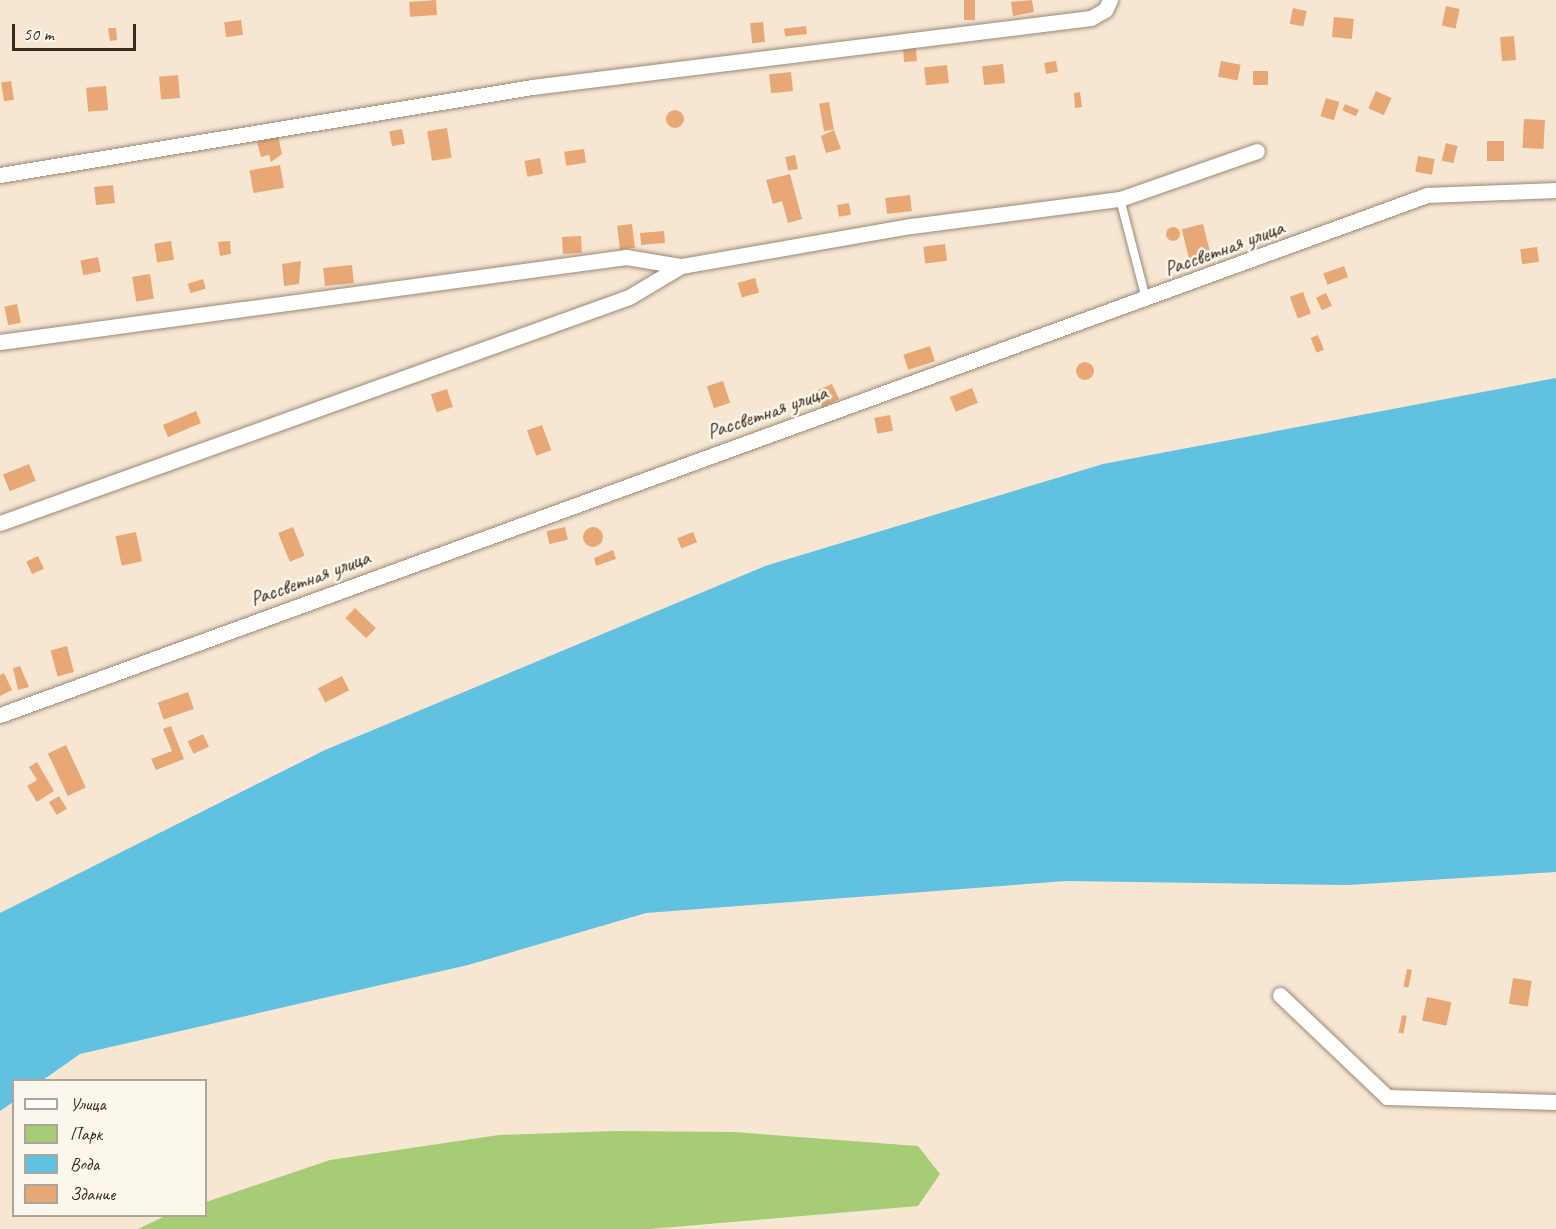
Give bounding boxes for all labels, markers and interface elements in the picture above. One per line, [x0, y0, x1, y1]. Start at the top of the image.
scale bar [15, 12, 140, 50]
text: 50 m [23, 23, 54, 45]
street label: Рассветная улица [1160, 214, 1288, 282]
street label: Рассветная улица [703, 379, 831, 445]
street label: Рассветная улица [246, 544, 374, 612]
legend [12, 1079, 207, 1217]
text: Улица [70, 1093, 106, 1115]
text: Парк [70, 1123, 102, 1145]
text: Вода [70, 1153, 99, 1175]
text: Здание [70, 1183, 115, 1205]

